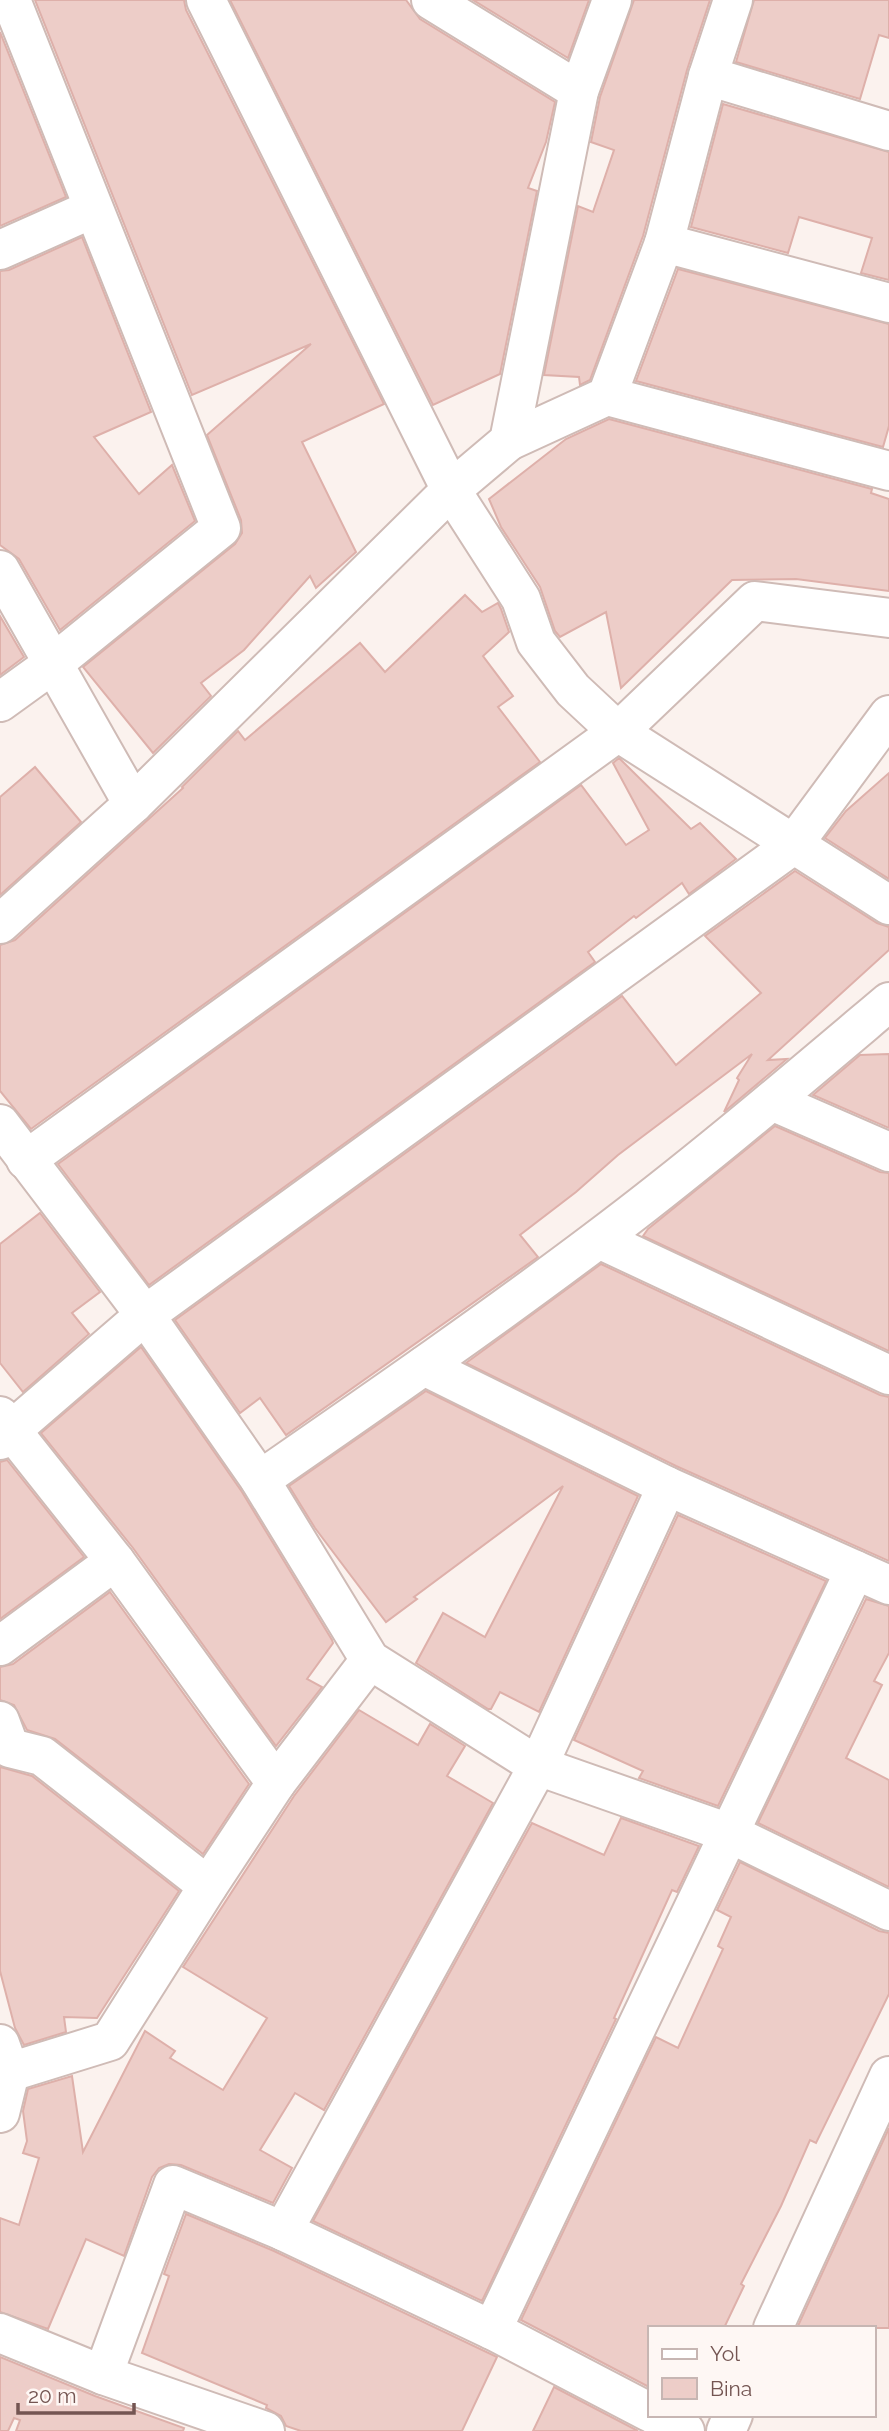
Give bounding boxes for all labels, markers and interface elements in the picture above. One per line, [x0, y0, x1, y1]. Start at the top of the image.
legend [648, 2326, 875, 2417]
text: Yol [710, 2341, 740, 2366]
scale bar [18, 2372, 133, 2416]
text: Bina [710, 2376, 752, 2401]
text: 20 m [28, 2383, 76, 2408]

